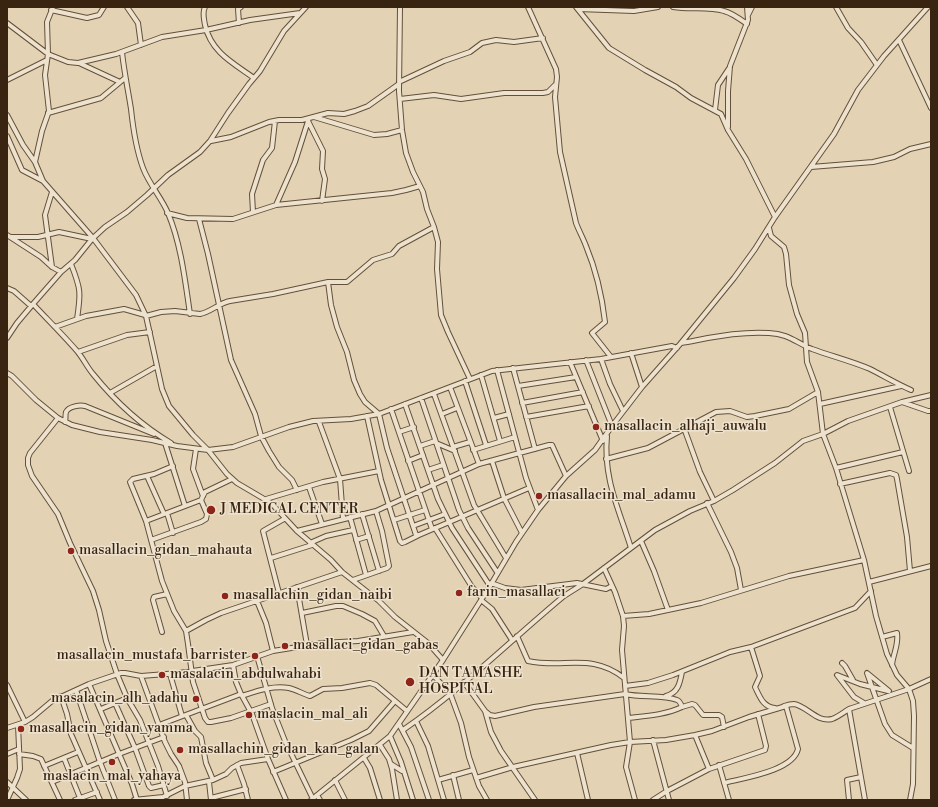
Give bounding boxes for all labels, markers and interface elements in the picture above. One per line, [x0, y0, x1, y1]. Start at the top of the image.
place label: masallacin_alhaji_auwalu [604, 419, 767, 435]
marker: masallacin_alhaji_auwalu [591, 422, 601, 432]
place label: masallacin_mal_adamu [547, 488, 696, 504]
marker: masallacin_mal_adamu [534, 491, 544, 501]
place label: J MEDICAL CENTER [220, 502, 358, 518]
marker: J MEDICAL CENTER [205, 504, 217, 516]
place label: masallacin_gidan_mahauta [79, 543, 252, 559]
marker: masallacin_gidan_mahauta [66, 546, 76, 556]
place label: farin_masallaci [467, 585, 566, 601]
place label: masallachin_gidan_naibi [233, 588, 392, 604]
marker: farin_masallaci [454, 588, 464, 598]
marker: masallachin_gidan_naibi [220, 591, 230, 601]
place label: masallaci_gidan_gabas [293, 638, 438, 654]
marker: masallaci_gidan_gabas [280, 641, 290, 651]
place label: masallacin_mustafa_barrister [57, 648, 247, 664]
marker: masallacin_mustafa_barrister [250, 651, 260, 661]
place label: DAN TAMASHE HOSPITAL [419, 666, 522, 698]
place label: masalacin_abdulwahabi [170, 667, 321, 683]
marker: masalacin_abdulwahabi [157, 670, 167, 680]
marker: DAN TAMASHE HOSPITAL [404, 676, 416, 688]
place label: masalacin_alh_adahu [51, 691, 188, 707]
marker: masalacin_alh_adahu [191, 694, 201, 704]
place label: maslacin_mal_ali [257, 707, 368, 723]
marker: maslacin_mal_ali [244, 710, 254, 720]
place label: masallacin_gidan_yamma [29, 721, 193, 737]
marker: masallacin_gidan_yamma [16, 724, 26, 734]
place label: masallachin_gidan_kan_galan [188, 742, 379, 758]
marker: masallachin_gidan_kan_galan [175, 745, 185, 755]
marker: maslacin_mal_yahaya [107, 757, 117, 767]
place label: maslacin_mal_yahaya [43, 769, 181, 785]

